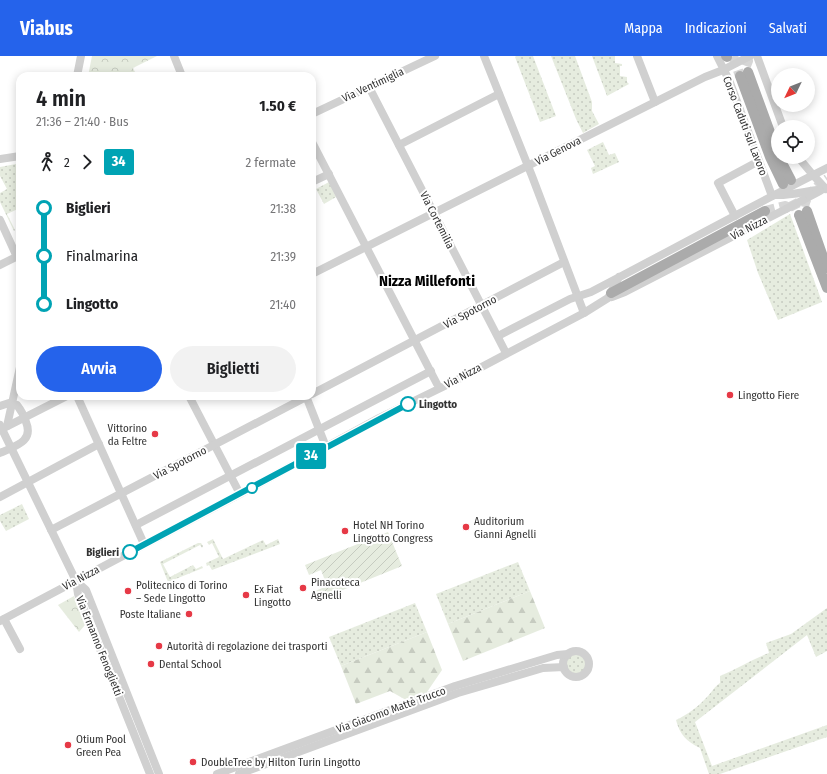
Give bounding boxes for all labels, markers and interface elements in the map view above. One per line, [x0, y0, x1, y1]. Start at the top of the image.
text: Viabus [20, 17, 73, 40]
text: Mappa [624, 20, 663, 37]
text: Indicazioni [685, 20, 747, 37]
text: Salvati [769, 20, 807, 37]
street label: Via Ventimiglia [340, 65, 406, 105]
north arrow [771, 68, 815, 112]
map controls [771, 68, 815, 164]
street label: Corso Caduti sul Lavoro [720, 75, 770, 178]
text: 4 min [36, 85, 86, 112]
text: 1.50 € [259, 97, 296, 115]
text: 21:36 – 21:40 · Bus [36, 114, 129, 129]
button: locate [771, 120, 815, 164]
street label: Via Genova [533, 134, 583, 168]
icon: walk [36, 151, 58, 173]
icon: forward [76, 151, 98, 173]
text: 34 [112, 153, 126, 170]
text: 2 [64, 155, 70, 170]
text: 2 fermate [246, 155, 296, 170]
street label: Via Cortemilia [417, 189, 457, 251]
text: Biglieri [66, 199, 111, 217]
text: 21:38 [270, 201, 296, 216]
street label: Via Nizza [728, 213, 770, 243]
text: Finalmarina [66, 247, 138, 265]
text: 21:39 [271, 249, 296, 264]
district label: Nizza Millefonti [379, 272, 475, 290]
street label: Via Spotorno [441, 293, 499, 331]
text: Lingotto [66, 295, 118, 313]
text: 21:40 [270, 297, 296, 312]
button: Avvia [36, 346, 162, 392]
button: Biglietti [170, 346, 296, 392]
street label: Via Nizza [442, 361, 484, 391]
place label: Lingotto Fiere [738, 389, 799, 402]
marker: Lingotto Fiere [725, 390, 735, 400]
marker: Lingotto [400, 396, 416, 412]
place label: Lingotto [419, 398, 457, 411]
place label: Vittorino da Feltre [108, 422, 147, 448]
marker: Vittorino da Feltre [150, 429, 160, 439]
line badge: 34 [293, 443, 329, 469]
street label: Via Spotorno [151, 444, 209, 482]
text: 34 [304, 447, 318, 464]
unlabelled marker [246, 482, 258, 494]
place label: Auditorium Gianni Agnelli [474, 515, 536, 541]
place label: Hotel NH Torino Lingotto Congress [353, 519, 433, 545]
marker: Auditorium Gianni Agnelli [461, 522, 471, 532]
marker: Hotel NH Torino Lingotto Congress [340, 526, 350, 536]
marker: Biglieri [122, 544, 138, 560]
place label: Biglieri [86, 546, 119, 559]
street label: Via Nizza [60, 563, 102, 593]
place label: Pinacoteca Agnelli [311, 576, 360, 602]
place label: Politecnico di Torino – Sede Lingotto [136, 579, 228, 605]
place label: Ex Fiat Lingotto [254, 583, 291, 609]
marker: Pinacoteca Agnelli [298, 583, 308, 593]
marker: Politecnico di Torino – Sede Lingotto [123, 586, 133, 596]
marker: Ex Fiat Lingotto [241, 590, 251, 600]
street label: Via Ermanno Fenoglietti [73, 594, 125, 698]
place label: Poste Italiane [120, 608, 181, 621]
marker: Poste Italiane [184, 609, 194, 619]
place label: Autorità di regolazione dei trasporti [167, 640, 328, 653]
marker: Autorità di regolazione dei trasporti [154, 641, 164, 651]
place label: Dental School [159, 658, 221, 671]
marker: Dental School [146, 659, 156, 669]
street label: Via Giacomo Mattè Trucco [335, 684, 448, 736]
place label: Otium Pool Green Pea [76, 733, 126, 759]
marker: Otium Pool Green Pea [63, 740, 73, 750]
place label: DoubleTree by Hilton Turin Lingotto [201, 756, 361, 769]
marker: DoubleTree by Hilton Turin Lingotto [188, 757, 198, 767]

